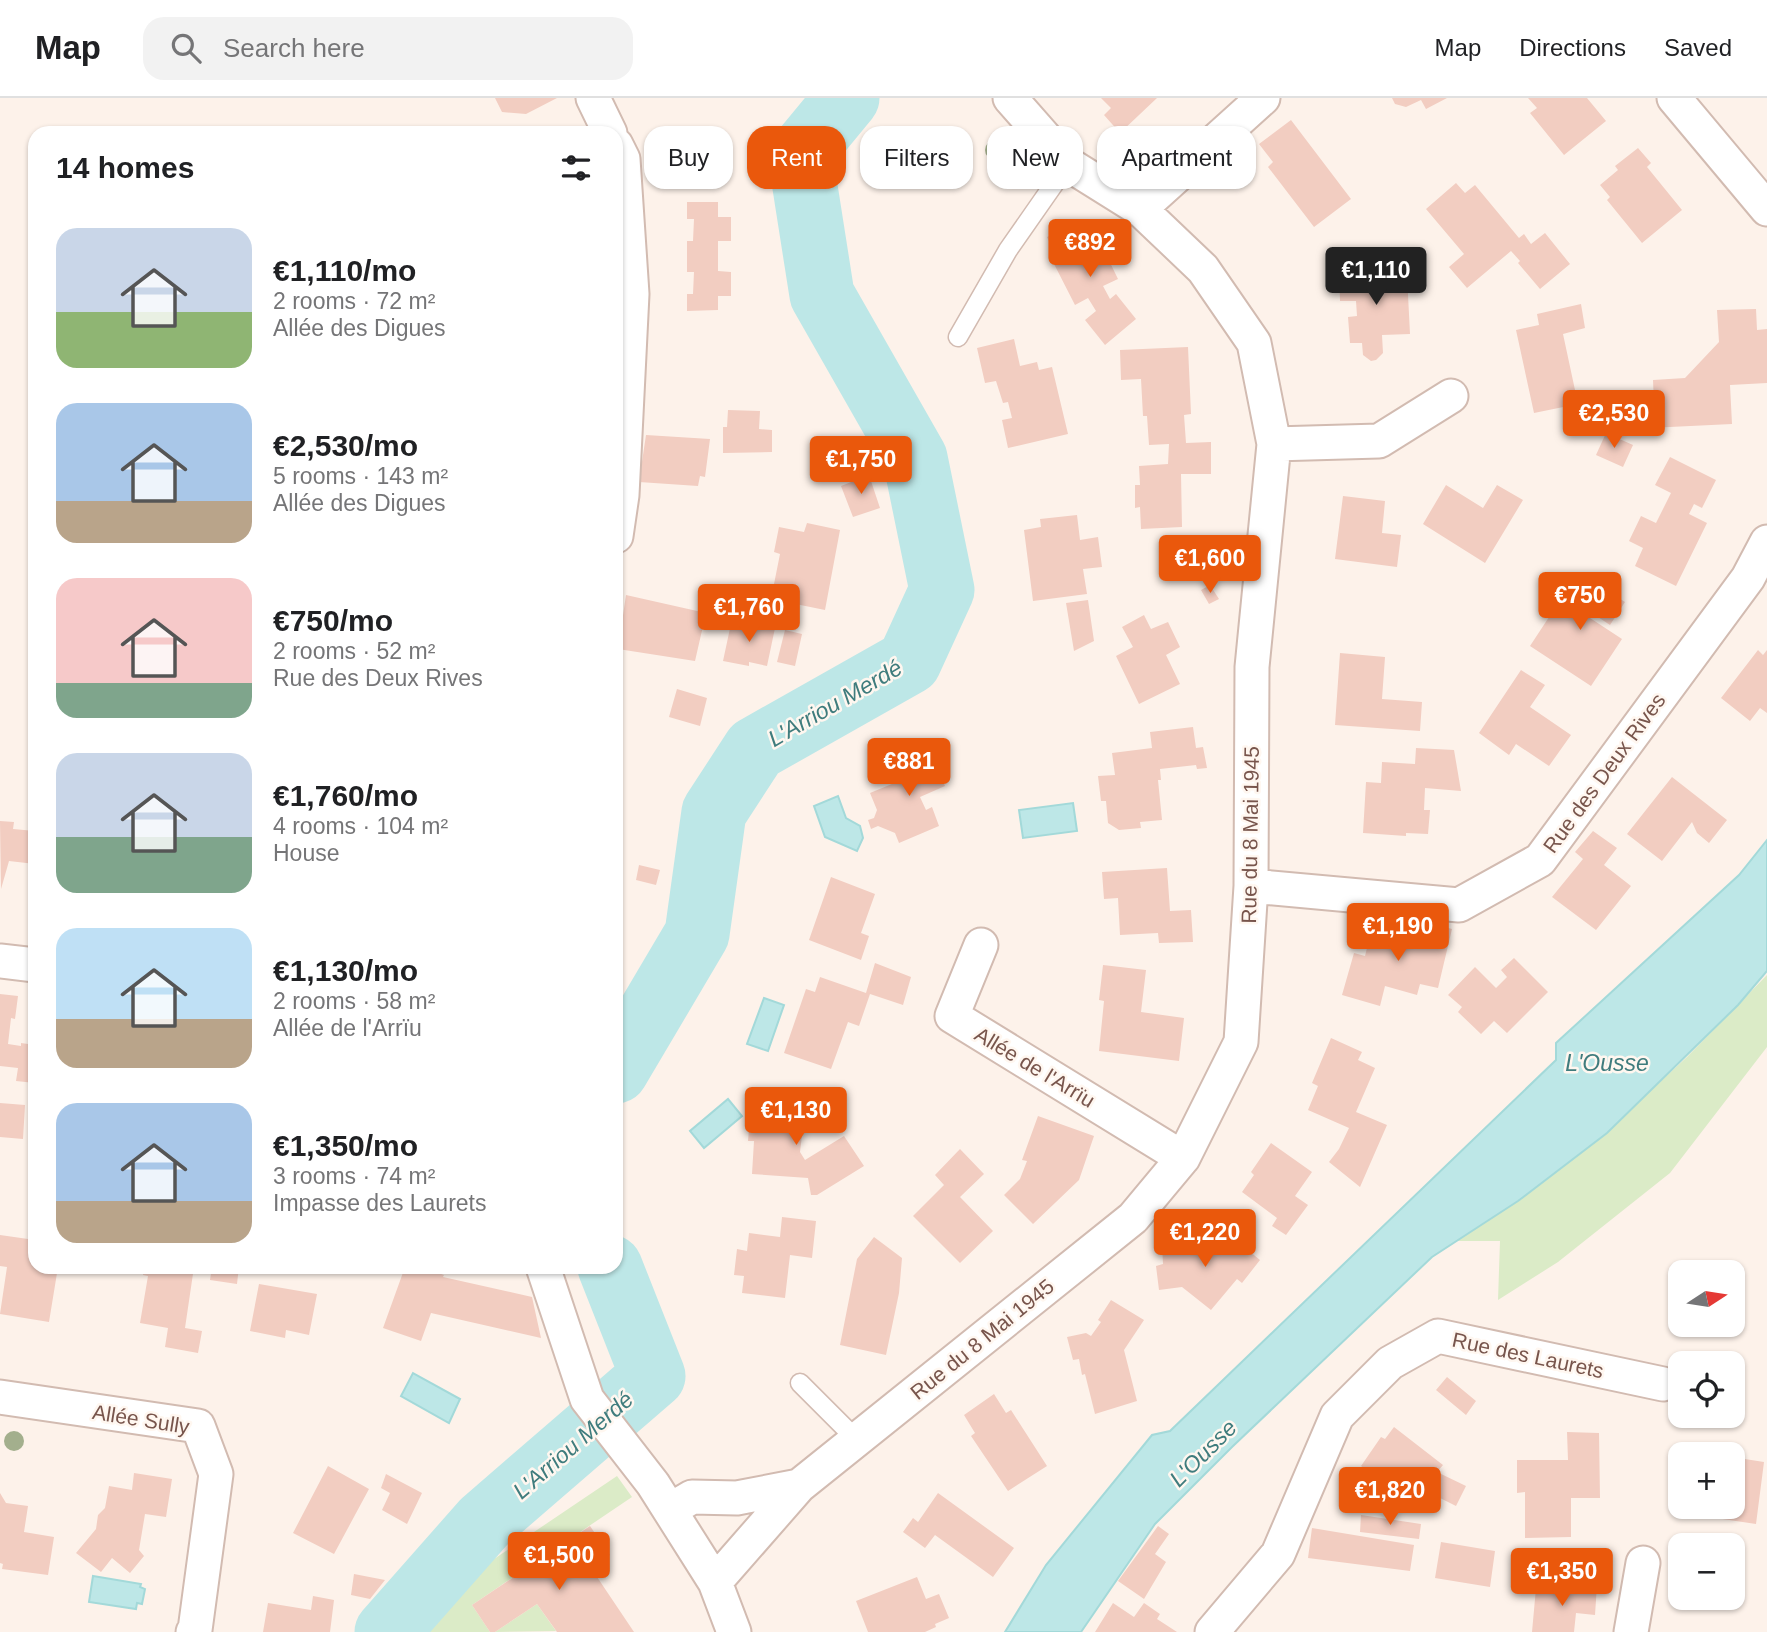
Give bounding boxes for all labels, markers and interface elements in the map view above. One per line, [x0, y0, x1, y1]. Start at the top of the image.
search box [143, 17, 633, 80]
text: Map [35, 29, 101, 66]
icon: search [167, 29, 205, 67]
text: Search here [223, 33, 365, 63]
text: Map [1435, 34, 1481, 61]
text: Directions [1519, 34, 1626, 61]
text: Saved [1664, 34, 1732, 61]
chip: Buy [644, 126, 733, 189]
chip: Rent [747, 126, 846, 189]
chip: Filters [860, 126, 973, 189]
chip: New [987, 126, 1083, 189]
chip: Apartment [1097, 126, 1256, 189]
icon: filters [557, 149, 595, 187]
text: 14 homes [56, 151, 194, 184]
pin: €892 [1049, 220, 1131, 279]
text: €892 [1064, 229, 1116, 255]
pin: €1,110 [1319, 248, 1433, 307]
text: €1,110/mo [273, 254, 416, 287]
icon: home [112, 256, 196, 340]
text: €1,110 [1341, 257, 1411, 283]
text: 2 rooms · 72 m² [273, 288, 435, 314]
text: Allée des Digues [273, 315, 446, 341]
pin: €2,530 [1557, 390, 1671, 450]
text: €2,530 [1579, 400, 1649, 426]
text: €2,530/mo [273, 429, 418, 462]
icon: home [112, 431, 196, 515]
pin: €1,750 [804, 436, 918, 496]
text: €1,750 [826, 446, 896, 472]
text: 5 rooms · 143 m² [273, 463, 448, 489]
text: Allée des Digues [273, 490, 446, 516]
pin: €1,600 [1153, 536, 1267, 595]
text: €1,600 [1175, 545, 1245, 571]
pin: €750 [1539, 573, 1621, 632]
text: €750 [1554, 582, 1606, 608]
pin: €1,760 [692, 584, 806, 644]
text: €1,760 [714, 594, 784, 620]
text: €750/mo [273, 604, 393, 637]
icon: home [112, 606, 196, 690]
text: 2 rooms · 52 m² [273, 638, 435, 664]
water label: L'Arriou Merdé [763, 654, 907, 752]
text: Rue des Deux Rives [273, 665, 483, 691]
street label: Rue des Deux Rives [1538, 689, 1670, 857]
pin: €881 [868, 738, 950, 798]
street label: Rue du 8 Mai 1945 [1237, 746, 1263, 924]
text: €881 [883, 748, 935, 774]
text: €1,760/mo [273, 779, 418, 812]
icon: home [112, 781, 196, 865]
text: 4 rooms · 104 m² [273, 813, 448, 839]
text: House [273, 840, 339, 866]
pin: €1,190 [1341, 904, 1455, 963]
text: €1,190 [1363, 913, 1433, 939]
text: €1,130/mo [273, 954, 418, 987]
icon: home [112, 956, 196, 1040]
text: 2 rooms · 58 m² [273, 988, 435, 1014]
text: Allée de l'Arrïu [273, 1015, 422, 1041]
street label: Allée de l'Arrïu [971, 1022, 1099, 1112]
water label: L'Ousse [1565, 1050, 1649, 1076]
pin: €1,130 [739, 1088, 853, 1147]
text: €1,130 [761, 1097, 831, 1123]
text: €1,350/mo [273, 1129, 418, 1162]
icon: home [112, 1131, 196, 1215]
text: 3 rooms · 74 m² [273, 1163, 435, 1189]
text: Impasse des Laurets [273, 1190, 487, 1216]
pin: €1,220 [1148, 1210, 1262, 1269]
text: €1,220 [1170, 1219, 1240, 1245]
north arrow [1668, 1260, 1745, 1337]
map controls [1668, 1260, 1745, 1610]
street label: Rue du 8 Mai 1945 [906, 1274, 1058, 1404]
street label: Rue des Laurets [1450, 1328, 1606, 1382]
button: locate [1668, 1351, 1745, 1428]
water label: L'Arriou Merdé [508, 1386, 638, 1504]
street label: Allée Sully [91, 1400, 192, 1438]
water label: L'Ousse [1164, 1414, 1242, 1492]
button: + [1668, 1442, 1745, 1519]
pin: €1,820 [1333, 1468, 1447, 1527]
text: €1,820 [1355, 1477, 1425, 1503]
pin: €1,500 [502, 1532, 616, 1592]
button: − [1668, 1533, 1745, 1610]
text: €1,500 [524, 1542, 594, 1568]
pin: €1,350 [1505, 1548, 1619, 1608]
text: €1,350 [1527, 1558, 1597, 1584]

